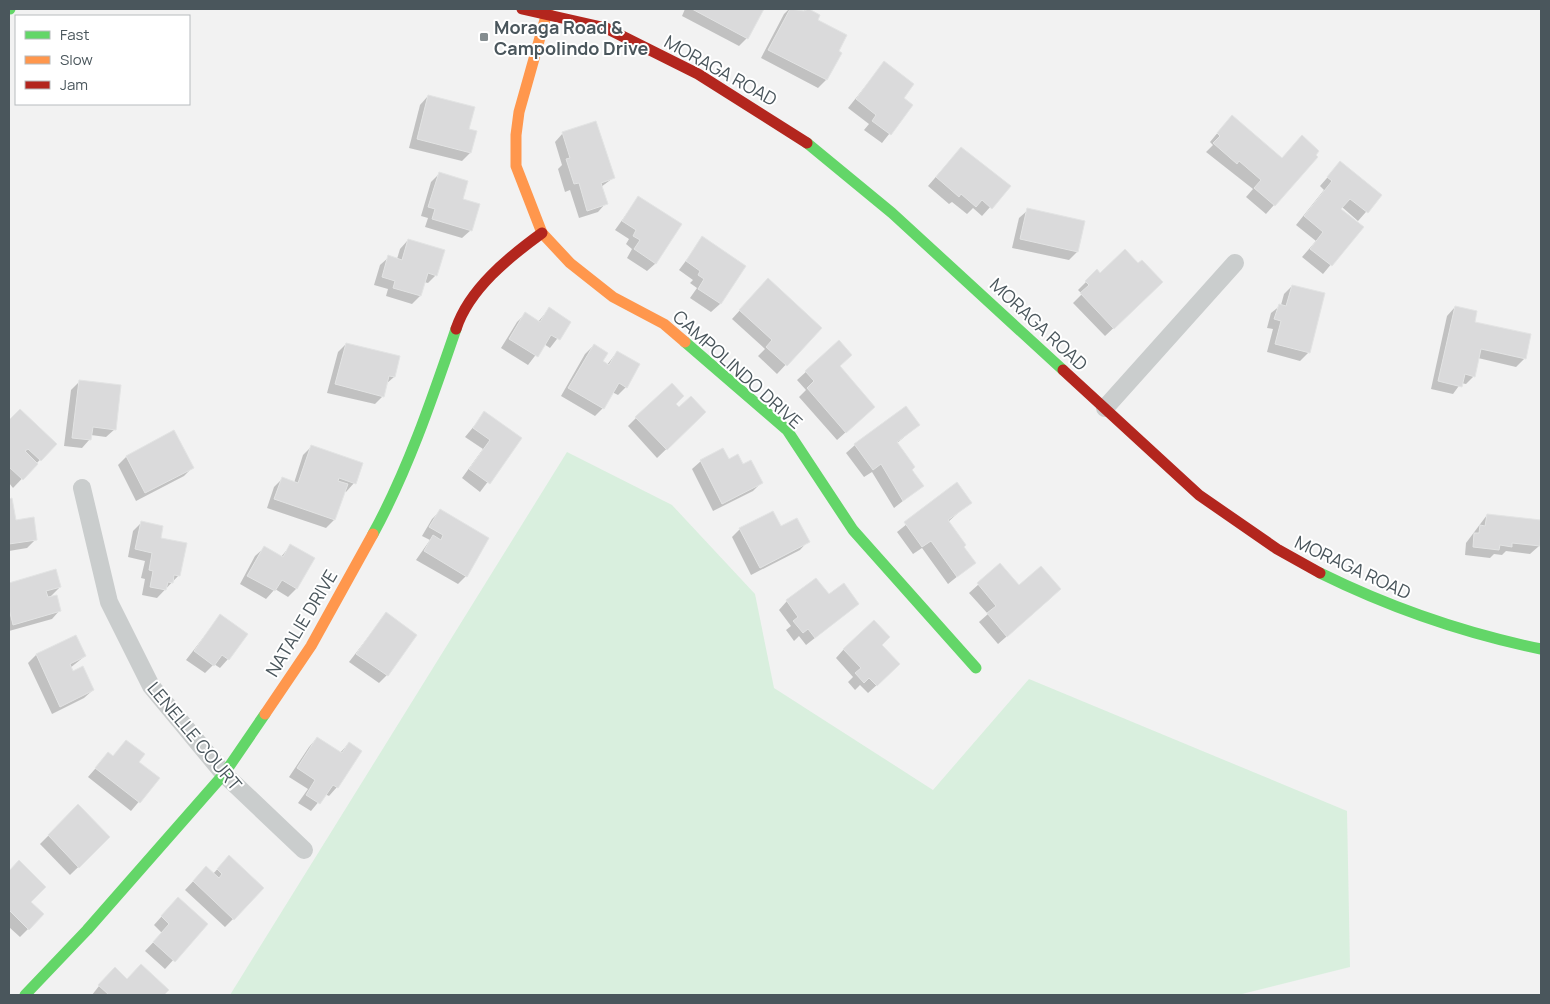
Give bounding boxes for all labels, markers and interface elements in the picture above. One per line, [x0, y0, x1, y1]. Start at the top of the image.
legend [15, 15, 190, 105]
place label: Moraga Road & Campolindo Drive [494, 15, 649, 60]
text: Fast [60, 24, 89, 45]
street label: MORAGA ROAD [660, 29, 782, 111]
marker: Moraga Road & Campolindo Drive [478, 31, 490, 43]
text: Slow [60, 49, 93, 70]
text: Jam [60, 74, 88, 95]
street label: MORAGA ROAD [985, 272, 1093, 376]
street label: CAMPOLINDO DRIVE [668, 304, 808, 434]
street label: MORAGA ROAD [1291, 530, 1415, 604]
street label: NATALIE DRIVE [260, 565, 342, 681]
street label: LENELLE COURT [142, 677, 248, 796]

